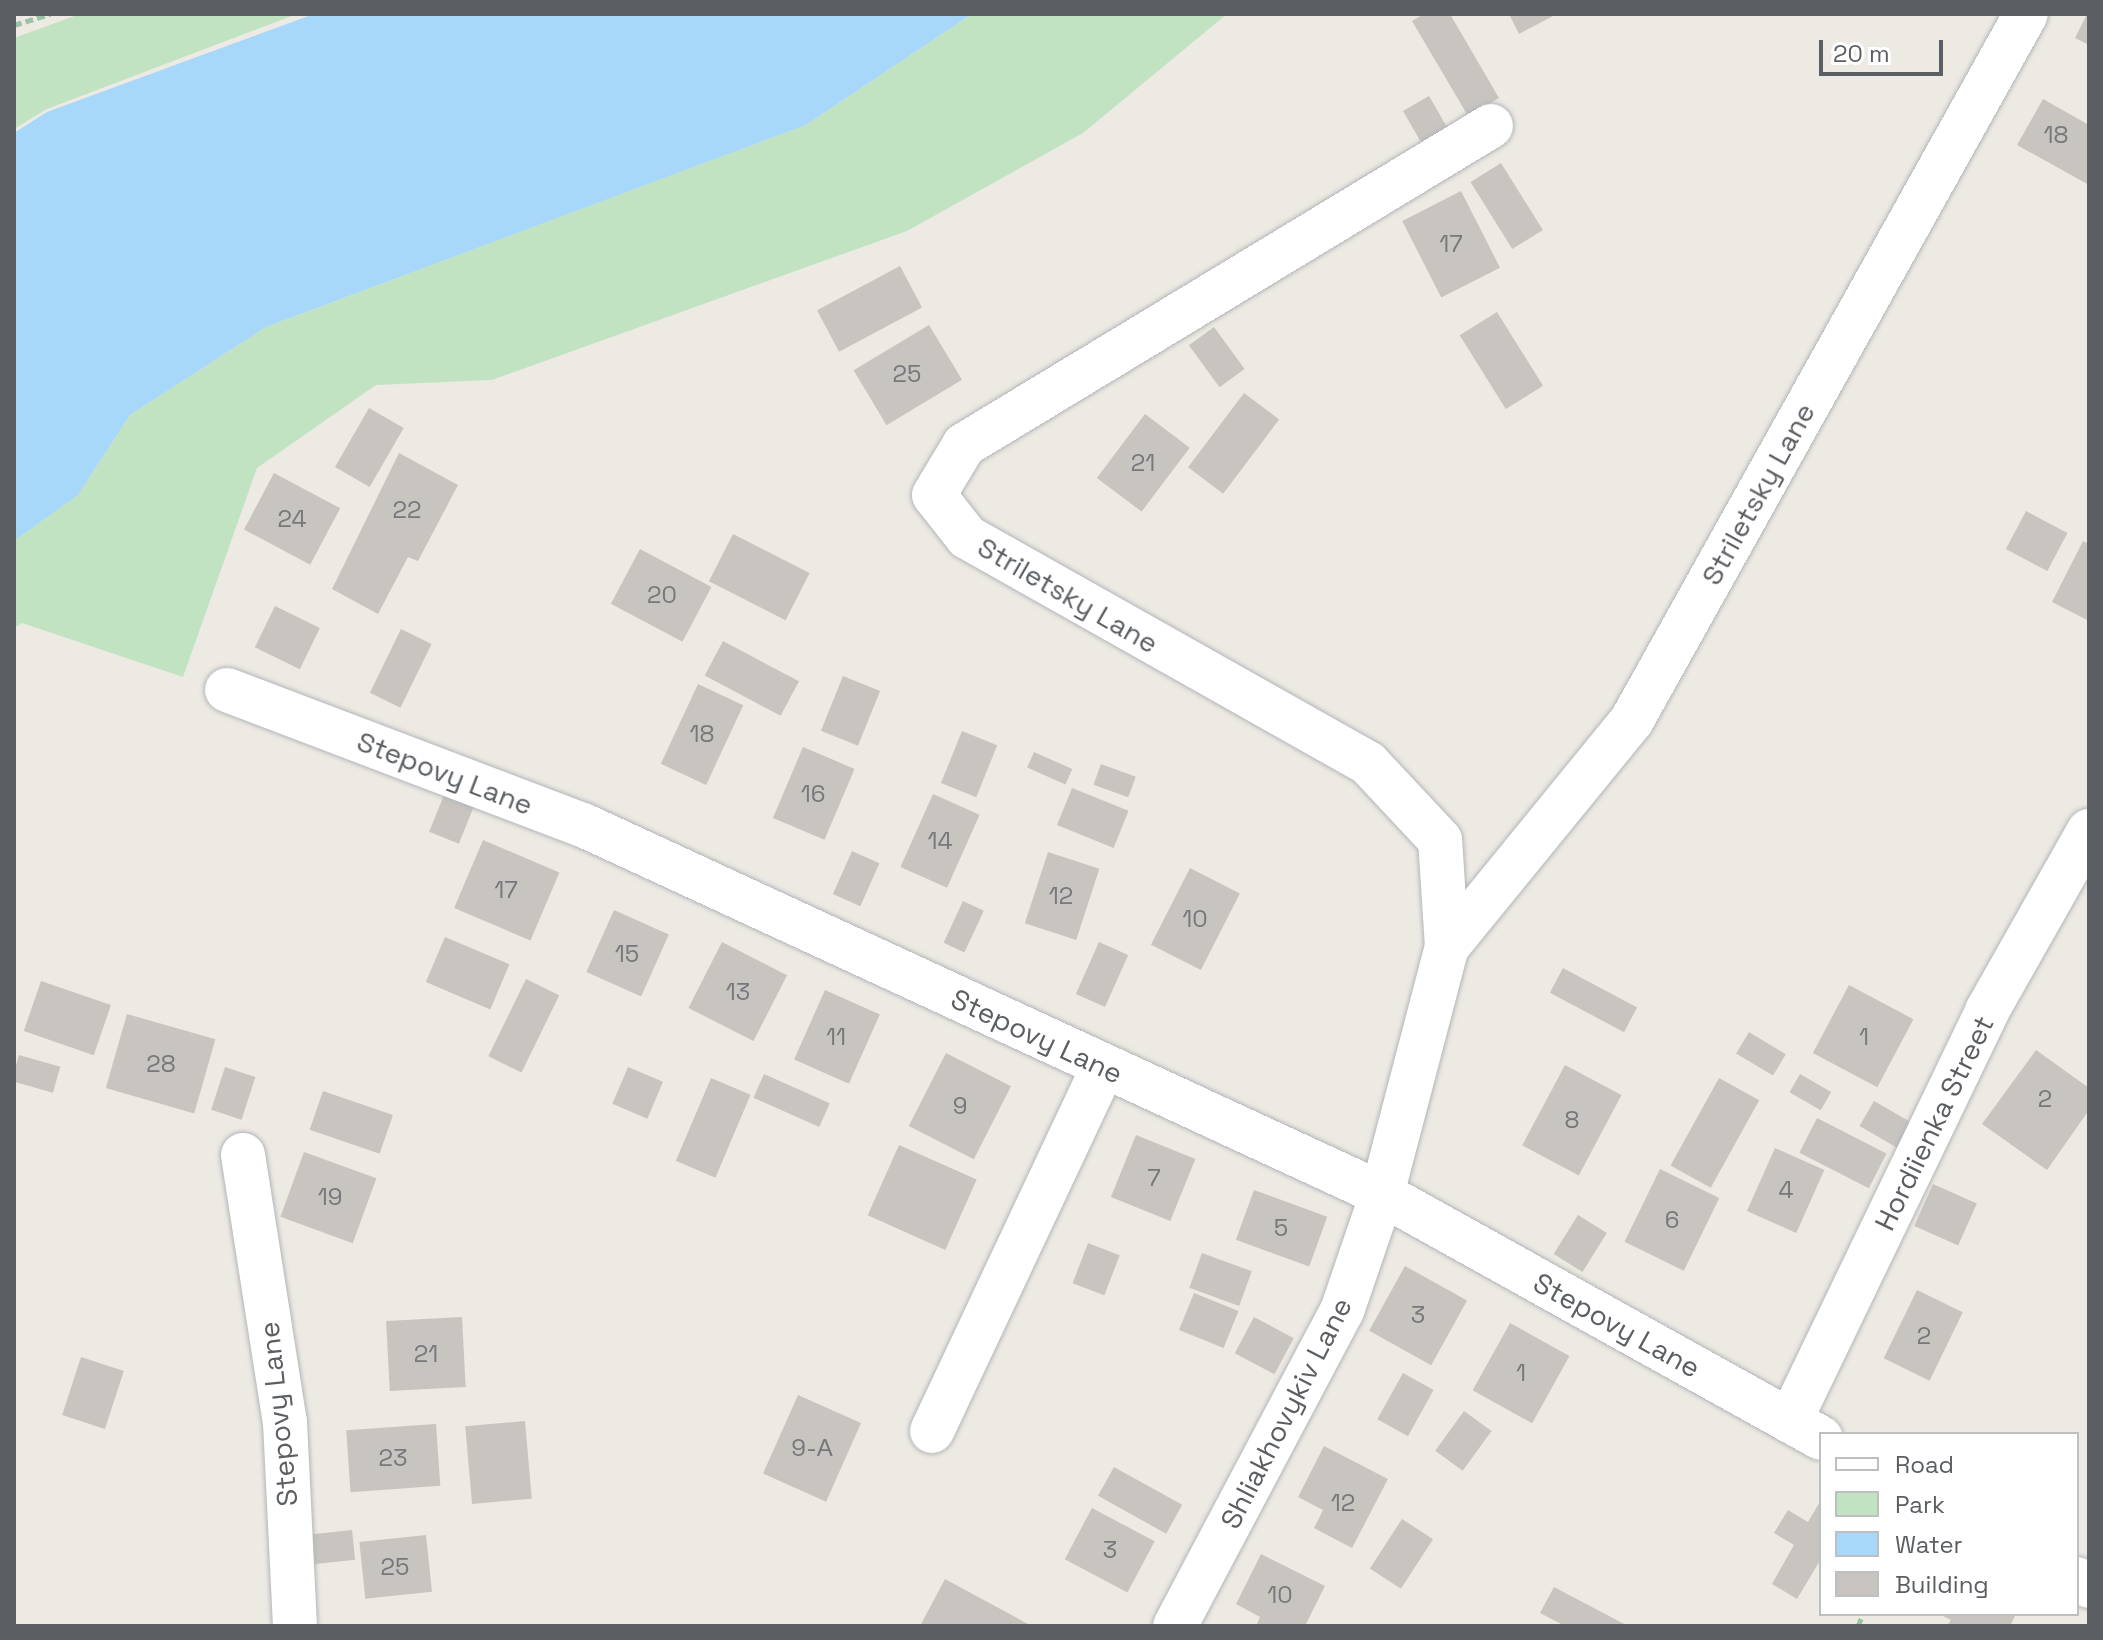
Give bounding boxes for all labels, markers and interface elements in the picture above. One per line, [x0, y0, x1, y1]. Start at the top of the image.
scale bar [1823, 24, 1947, 74]
text: 20 m [1833, 38, 1890, 69]
house number: 18 [2044, 121, 2068, 149]
house number: 17 [1439, 230, 1463, 258]
house number: 25 [893, 360, 921, 388]
street label: Striletsky Lane [1694, 397, 1822, 591]
house number: 21 [1131, 449, 1155, 477]
house number: 22 [393, 496, 421, 524]
house number: 24 [278, 505, 306, 533]
street label: Striletsky Lane [972, 530, 1164, 660]
house number: 20 [647, 581, 677, 609]
house number: 18 [690, 720, 714, 748]
street label: Stepovy Lane [352, 724, 538, 822]
house number: 16 [801, 780, 825, 808]
house number: 14 [927, 827, 953, 855]
house number: 17 [494, 876, 518, 904]
house number: 12 [1049, 882, 1073, 910]
house number: 10 [1182, 905, 1208, 933]
house number: 15 [615, 940, 639, 968]
house number: 13 [726, 978, 750, 1006]
street label: Stepovy Lane [946, 982, 1128, 1090]
street label: Hordiienka Street [1867, 1010, 2001, 1236]
house number: 11 [826, 1023, 846, 1051]
house number: 1 [1859, 1023, 1869, 1051]
house number: 28 [146, 1050, 176, 1078]
house number: 2 [2038, 1085, 2052, 1113]
house number: 9 [953, 1092, 967, 1120]
house number: 8 [1565, 1106, 1579, 1134]
house number: 7 [1147, 1164, 1161, 1192]
house number: 4 [1779, 1176, 1793, 1204]
house number: 19 [318, 1183, 342, 1211]
house number: 6 [1665, 1206, 1679, 1234]
house number: 5 [1274, 1214, 1288, 1242]
street label: Stepovy Lane [1528, 1265, 1706, 1385]
street label: Shliakhovykiv Lane [1213, 1292, 1359, 1534]
house number: 3 [1411, 1301, 1425, 1329]
street label: Stepovy Lane [252, 1320, 304, 1508]
house number: 2 [1917, 1322, 1931, 1350]
house number: 21 [414, 1340, 438, 1368]
house number: 1 [1516, 1359, 1526, 1387]
legend [1819, 1432, 2079, 1616]
house number: 9-А [791, 1434, 833, 1462]
house number: 23 [379, 1444, 407, 1472]
text: Road [1895, 1449, 1954, 1480]
house number: 12 [1331, 1489, 1355, 1517]
text: Park [1895, 1489, 1945, 1520]
text: Water [1895, 1529, 1963, 1560]
house number: 3 [1103, 1536, 1117, 1564]
house number: 25 [381, 1553, 409, 1581]
text: Building [1895, 1569, 1989, 1600]
house number: 10 [1267, 1581, 1293, 1609]

